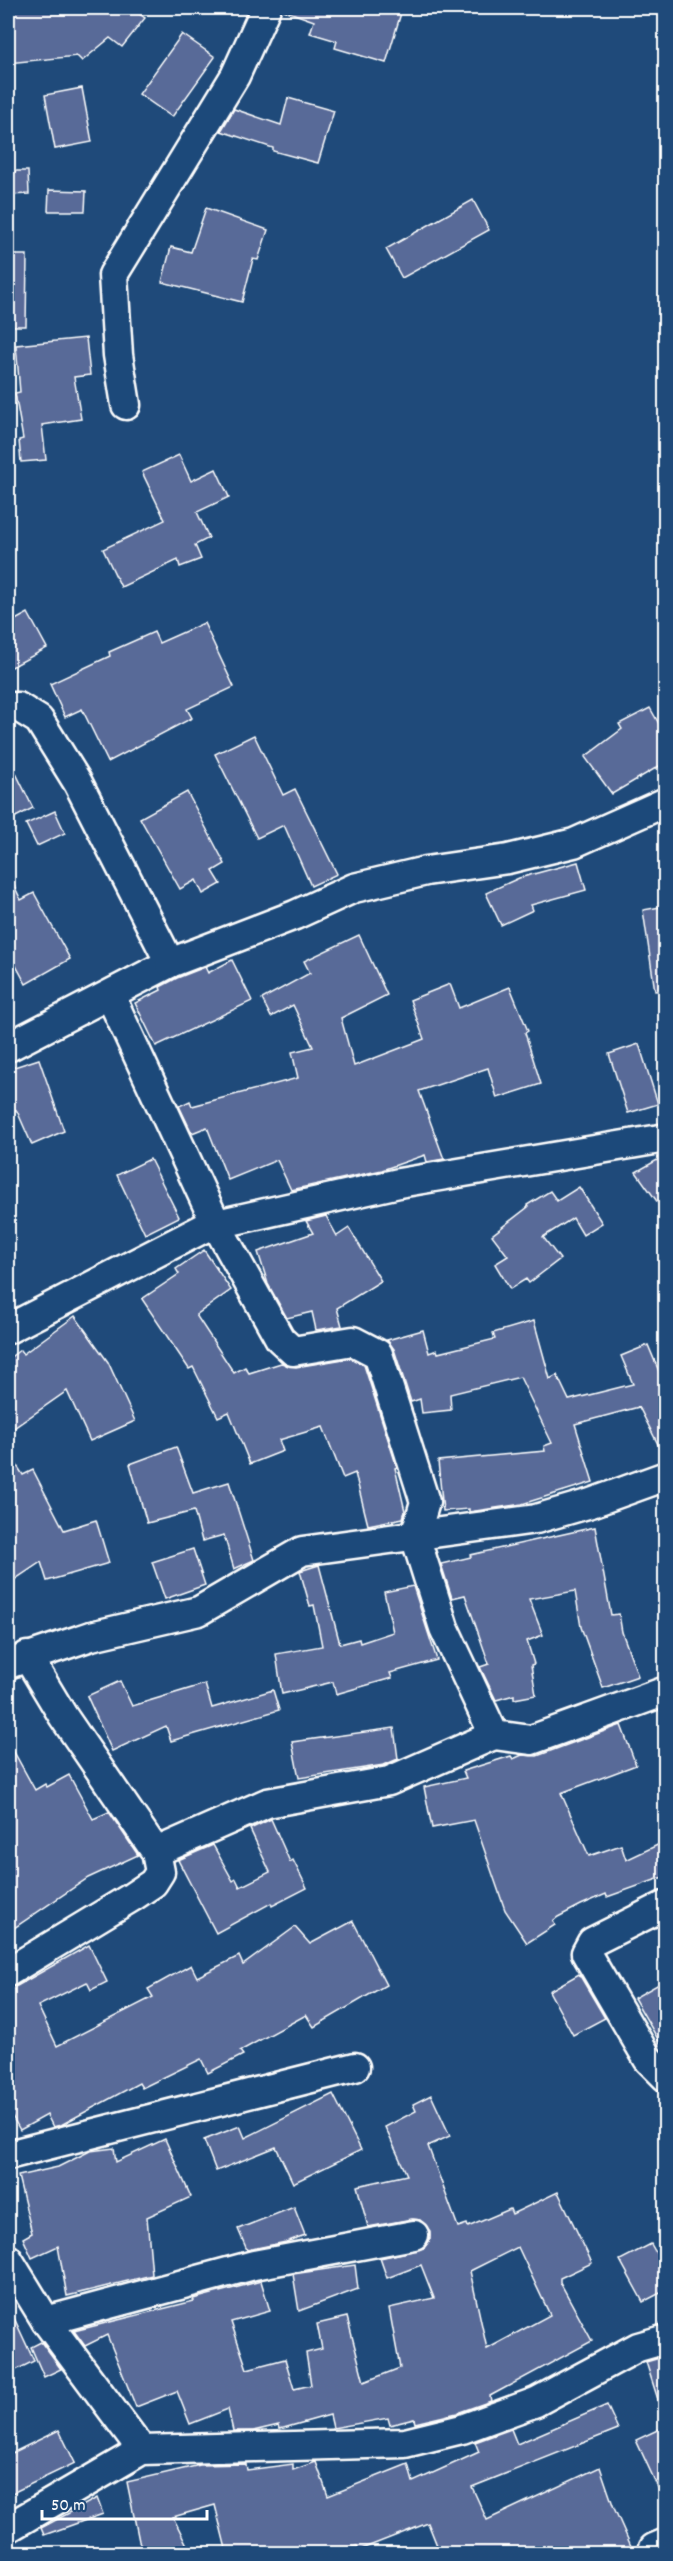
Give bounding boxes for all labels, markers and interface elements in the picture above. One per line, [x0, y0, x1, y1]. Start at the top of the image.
scale bar [42, 2483, 207, 2521]
text: 50 m [51, 2494, 86, 2519]

